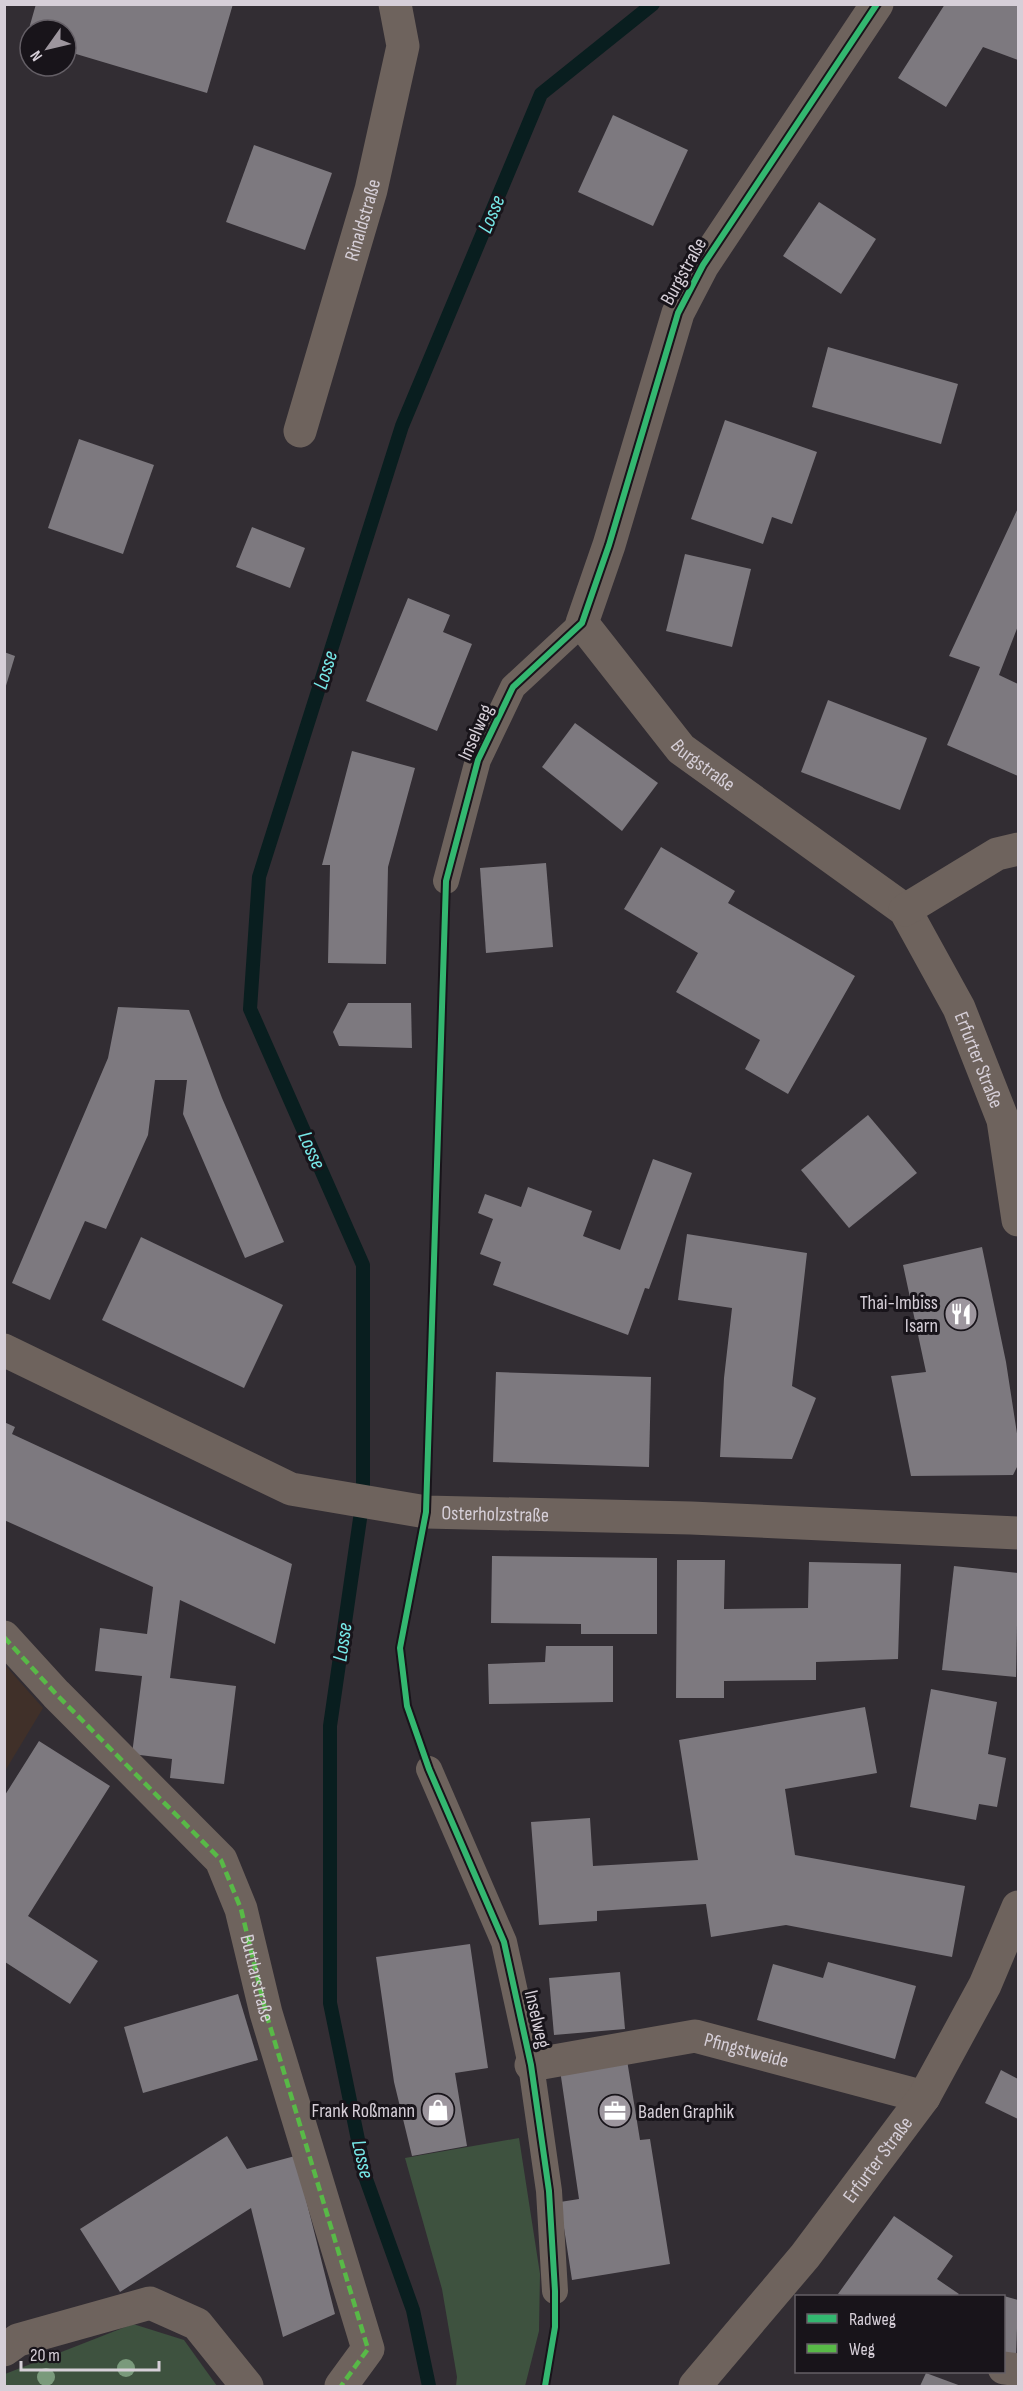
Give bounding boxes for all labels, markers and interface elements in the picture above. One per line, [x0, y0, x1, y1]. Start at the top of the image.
north arrow [18, 18, 78, 78]
text: N [27, 47, 47, 64]
street label: Rinaldstraße [340, 177, 386, 264]
water label: Losse [472, 191, 511, 237]
street label: Burgstraße [656, 234, 712, 309]
water label: Losse [308, 648, 343, 692]
street label: Inselweg [453, 701, 499, 764]
street label: Burgstraße [665, 735, 739, 797]
street label: Erfurter Straße [949, 1008, 1008, 1112]
water label: Losse [292, 1127, 331, 1173]
place label: Thai-Imbiss Isarn [860, 1291, 938, 1338]
restaurant icon: Thai-Imbiss Isarn [943, 1296, 979, 1332]
street label: Osterholzstraße [441, 1501, 549, 1528]
water label: Losse [327, 1621, 358, 1663]
street label: Buttlarstraße [234, 1932, 279, 2025]
street label: Inselweg [519, 1988, 555, 2051]
street label: Pfingstweide [702, 2028, 791, 2073]
shop icon: Frank Roßmann [420, 2092, 456, 2128]
office icon: Baden Graphik [597, 2093, 633, 2129]
place label: Frank Roßmann [312, 2099, 415, 2123]
place label: Baden Graphik [638, 2100, 734, 2124]
street label: Erfurter Straße [838, 2112, 918, 2208]
water label: Losse [346, 2137, 379, 2181]
legend [795, 2295, 1005, 2373]
text: Radweg [849, 2309, 896, 2330]
scale bar [21, 2334, 159, 2372]
text: Weg [849, 2339, 875, 2360]
text: 20 m [30, 2345, 60, 2366]

